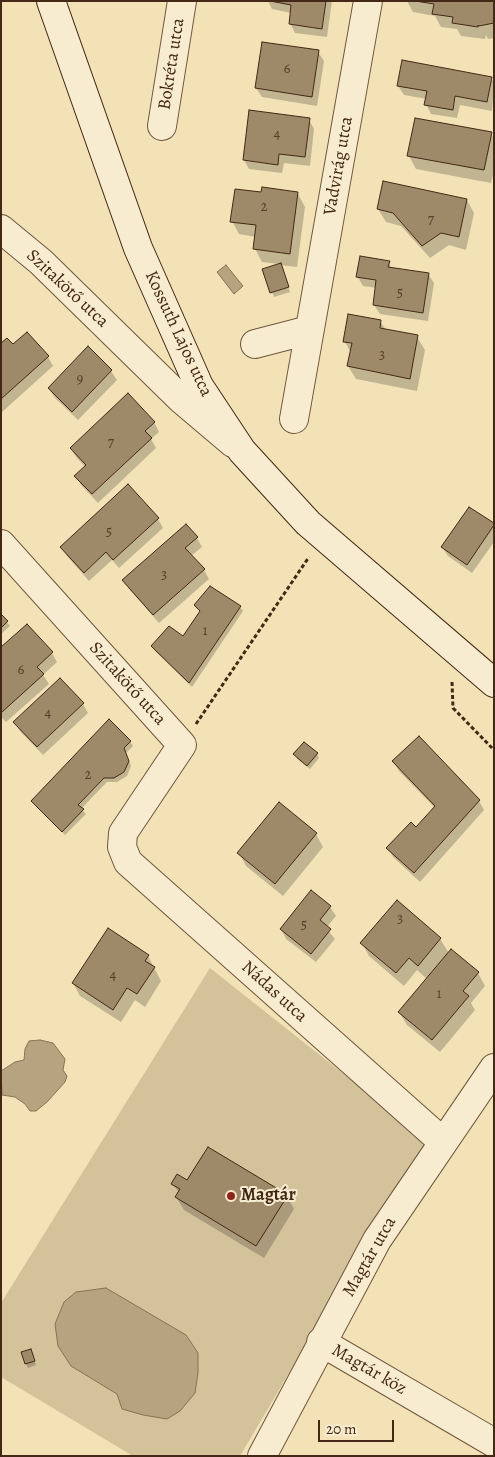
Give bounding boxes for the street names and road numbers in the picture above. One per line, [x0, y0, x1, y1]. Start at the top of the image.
street label: Bokréta utca [154, 17, 190, 111]
street label: Vadvirág utca [320, 115, 358, 217]
street label: Szitakötő utca [21, 245, 113, 333]
street label: Kossuth Lajos utca [139, 268, 217, 400]
street label: Szitakötő utca [84, 638, 170, 730]
street label: Nádas utca [237, 957, 311, 1027]
street label: Magtár utca [338, 1213, 402, 1301]
street label: Magtár köz [328, 1340, 410, 1400]

